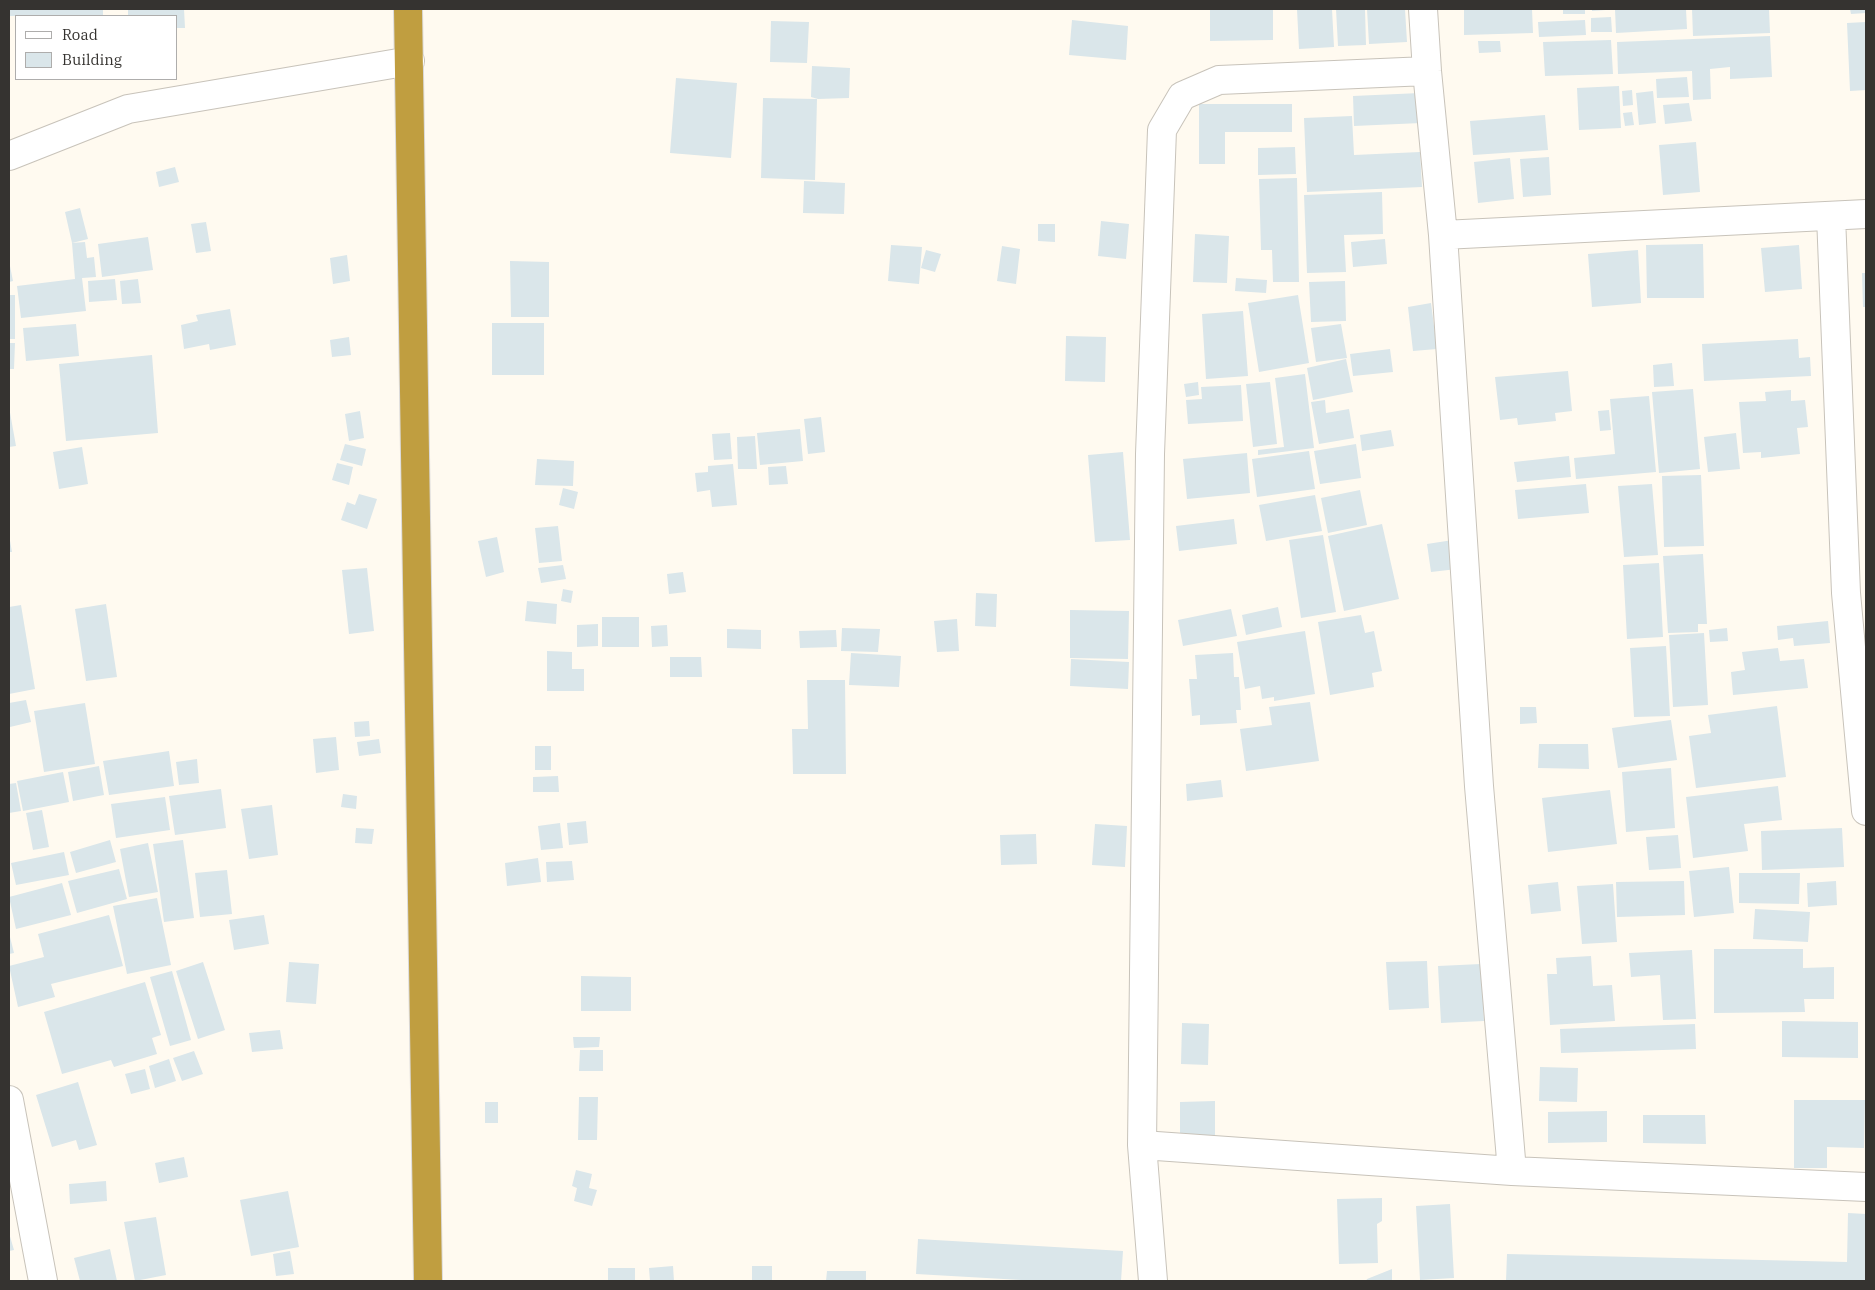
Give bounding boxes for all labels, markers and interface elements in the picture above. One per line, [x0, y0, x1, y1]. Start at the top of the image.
legend [15, 15, 178, 80]
text: Road [62, 25, 98, 44]
text: Building [62, 50, 122, 69]

